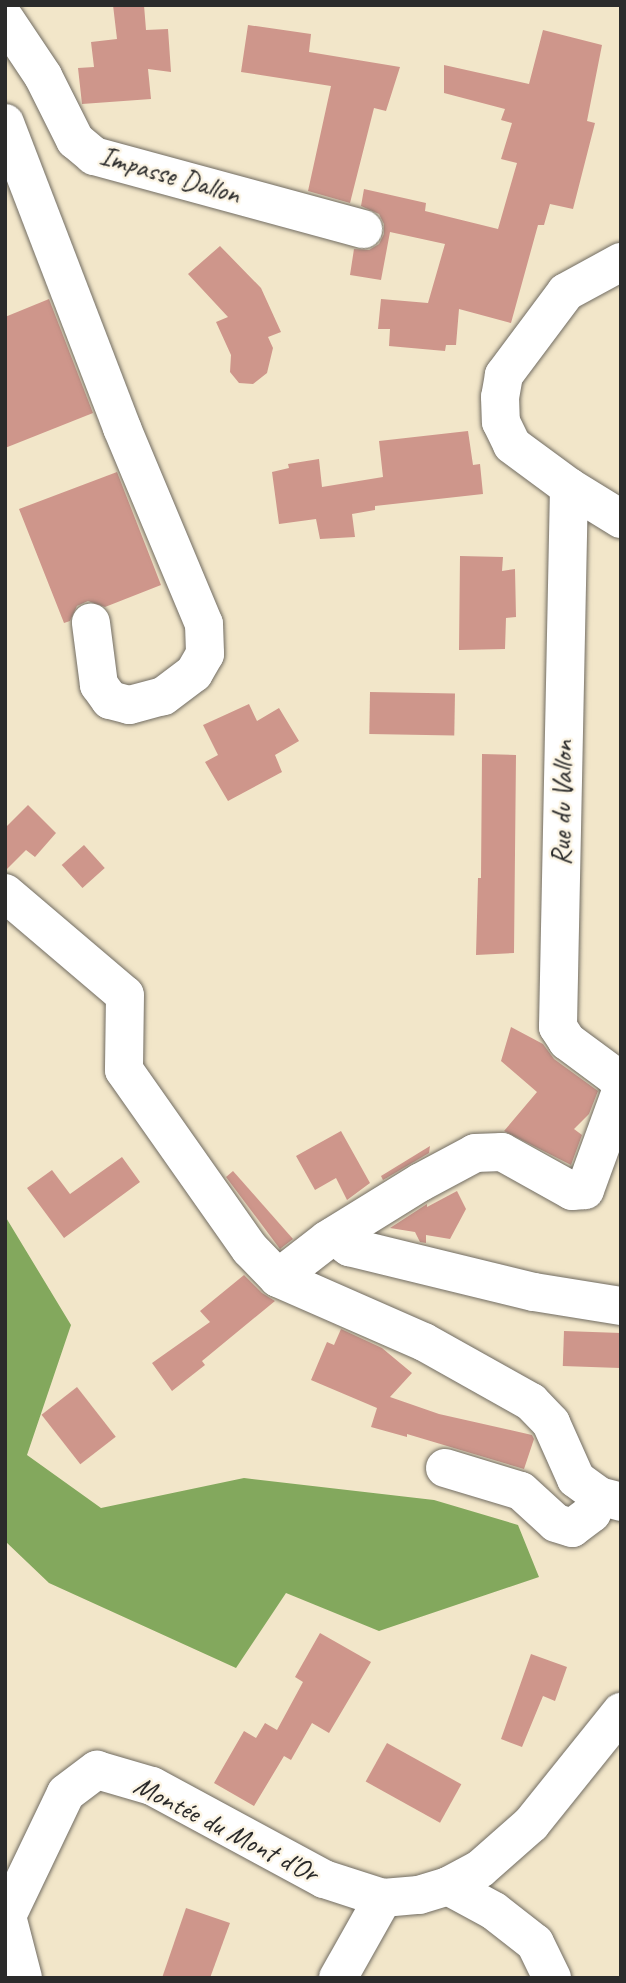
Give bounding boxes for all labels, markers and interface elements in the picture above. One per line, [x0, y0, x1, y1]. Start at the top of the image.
street label: Impasse Dallon [96, 139, 244, 211]
street label: Rue du Vallon [544, 740, 580, 866]
street label: Montée du Mont d'Or [129, 1768, 323, 1890]

